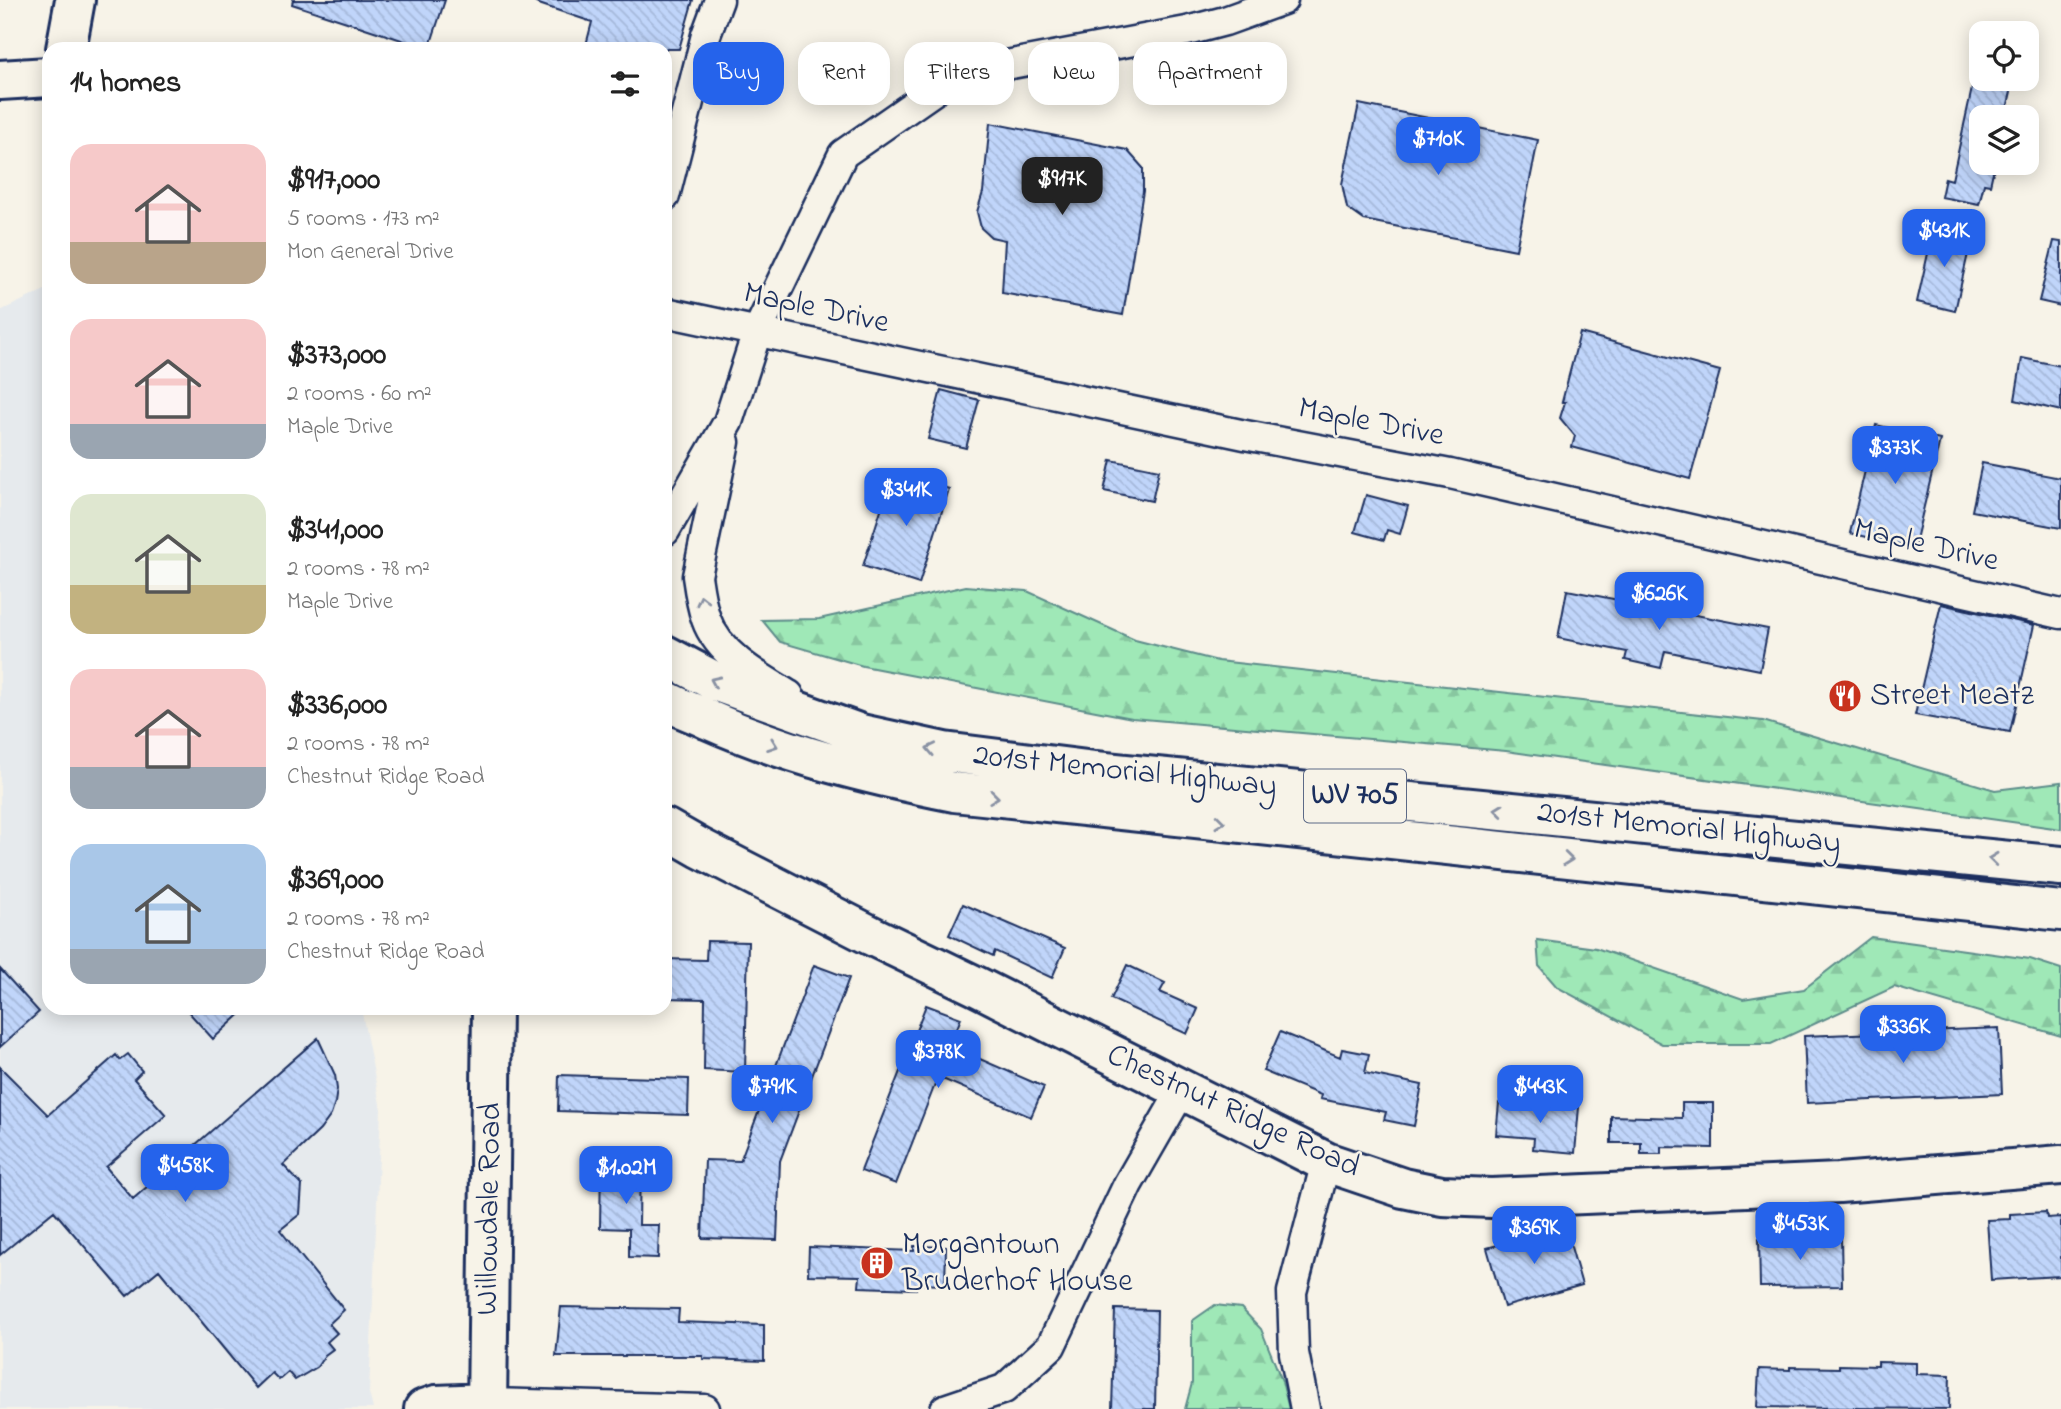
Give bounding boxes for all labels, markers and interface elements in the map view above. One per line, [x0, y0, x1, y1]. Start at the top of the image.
map controls [1969, 21, 2039, 175]
button: locate [1969, 21, 2039, 91]
chip: Buy [693, 42, 784, 105]
chip: Rent [798, 42, 890, 105]
chip: Filters [904, 42, 1014, 105]
chip: New [1028, 42, 1119, 105]
chip: Apartment [1133, 42, 1287, 105]
text: 14 homes [70, 62, 181, 106]
icon: filters [606, 65, 644, 103]
button: layers [1969, 105, 2039, 175]
pin: $710K [1389, 118, 1487, 177]
text: $710K [1412, 123, 1464, 156]
pin: $917K [1013, 158, 1111, 217]
text: $917,000 [287, 159, 380, 203]
text: $917K [1038, 163, 1086, 196]
icon: home [126, 172, 210, 256]
text: 5 rooms · 173 m² [287, 203, 440, 236]
pin: $431K [1895, 210, 1993, 269]
text: $431K [1918, 215, 1970, 248]
text: Mon General Drive [287, 236, 454, 269]
street label: Maple Drive [739, 271, 894, 347]
text: $373,000 [287, 334, 386, 378]
icon: home [126, 347, 210, 431]
text: 2 rooms · 60 m² [287, 378, 432, 411]
street label: Maple Drive [1294, 386, 1449, 460]
text: Maple Drive [287, 411, 393, 444]
pin: $373K [1846, 426, 1944, 486]
text: $373K [1868, 432, 1922, 465]
pin: $341K [857, 468, 955, 528]
text: $341K [880, 474, 932, 507]
street label: Maple Drive [1849, 506, 2004, 586]
text: $341,000 [287, 509, 383, 553]
icon: home [126, 522, 210, 606]
text: 2 rooms · 78 m² [287, 553, 430, 586]
pin: $626K [1610, 572, 1708, 632]
text: $626K [1631, 578, 1687, 611]
text: Maple Drive [287, 586, 393, 619]
one-way arrow [695, 594, 710, 606]
place label: Street Meatz [1870, 673, 2034, 720]
one-way arrow [710, 675, 722, 689]
restaurant icon: Street Meatz [1826, 677, 1864, 715]
text: $336,000 [287, 684, 387, 728]
icon: home [126, 697, 210, 781]
text: 2 rooms · 78 m² [287, 728, 430, 761]
street label: 201st Memorial Highway [971, 733, 1279, 811]
one-way arrow [767, 737, 779, 751]
one-way arrow [925, 742, 937, 757]
text: Chestnut Ridge Road [287, 761, 484, 794]
road number: WV 705 [1304, 769, 1406, 822]
one-way arrow [989, 789, 1000, 804]
street label: 201st Memorial Highway [1535, 790, 1843, 868]
one-way arrow [1493, 803, 1504, 818]
one-way arrow [1215, 814, 1226, 829]
one-way arrow [1562, 851, 1574, 866]
one-way arrow [1987, 852, 1998, 867]
text: $369,000 [287, 859, 384, 903]
icon: home [126, 872, 210, 956]
text: 2 rooms · 78 m² [287, 903, 430, 936]
text: Chestnut Ridge Road [287, 936, 484, 969]
pin: $336K [1854, 1006, 1952, 1065]
text: $336K [1876, 1011, 1930, 1044]
pin: $378K [889, 1030, 987, 1090]
street label: Chestnut Ridge Road [1099, 1033, 1367, 1191]
text: $378K [912, 1036, 964, 1069]
pin: $791K [723, 1066, 821, 1125]
pin: $443K [1491, 1066, 1589, 1125]
text: $791K [748, 1071, 796, 1104]
text: $443K [1513, 1071, 1567, 1104]
street label: Willowdale Road [465, 1102, 515, 1316]
pin: $458K [136, 1144, 234, 1204]
pin: $1.02M [569, 1146, 683, 1206]
text: $458K [157, 1150, 213, 1183]
text: $1.02M [595, 1152, 657, 1185]
pin: $453K [1751, 1202, 1849, 1262]
pin: $369K [1485, 1206, 1583, 1266]
text: $453K [1771, 1208, 1829, 1241]
text: $369K [1508, 1212, 1560, 1245]
place label: Morgantown Bruderhof House [901, 1222, 1133, 1306]
building icon: Morgantown Bruderhof House [858, 1244, 896, 1282]

